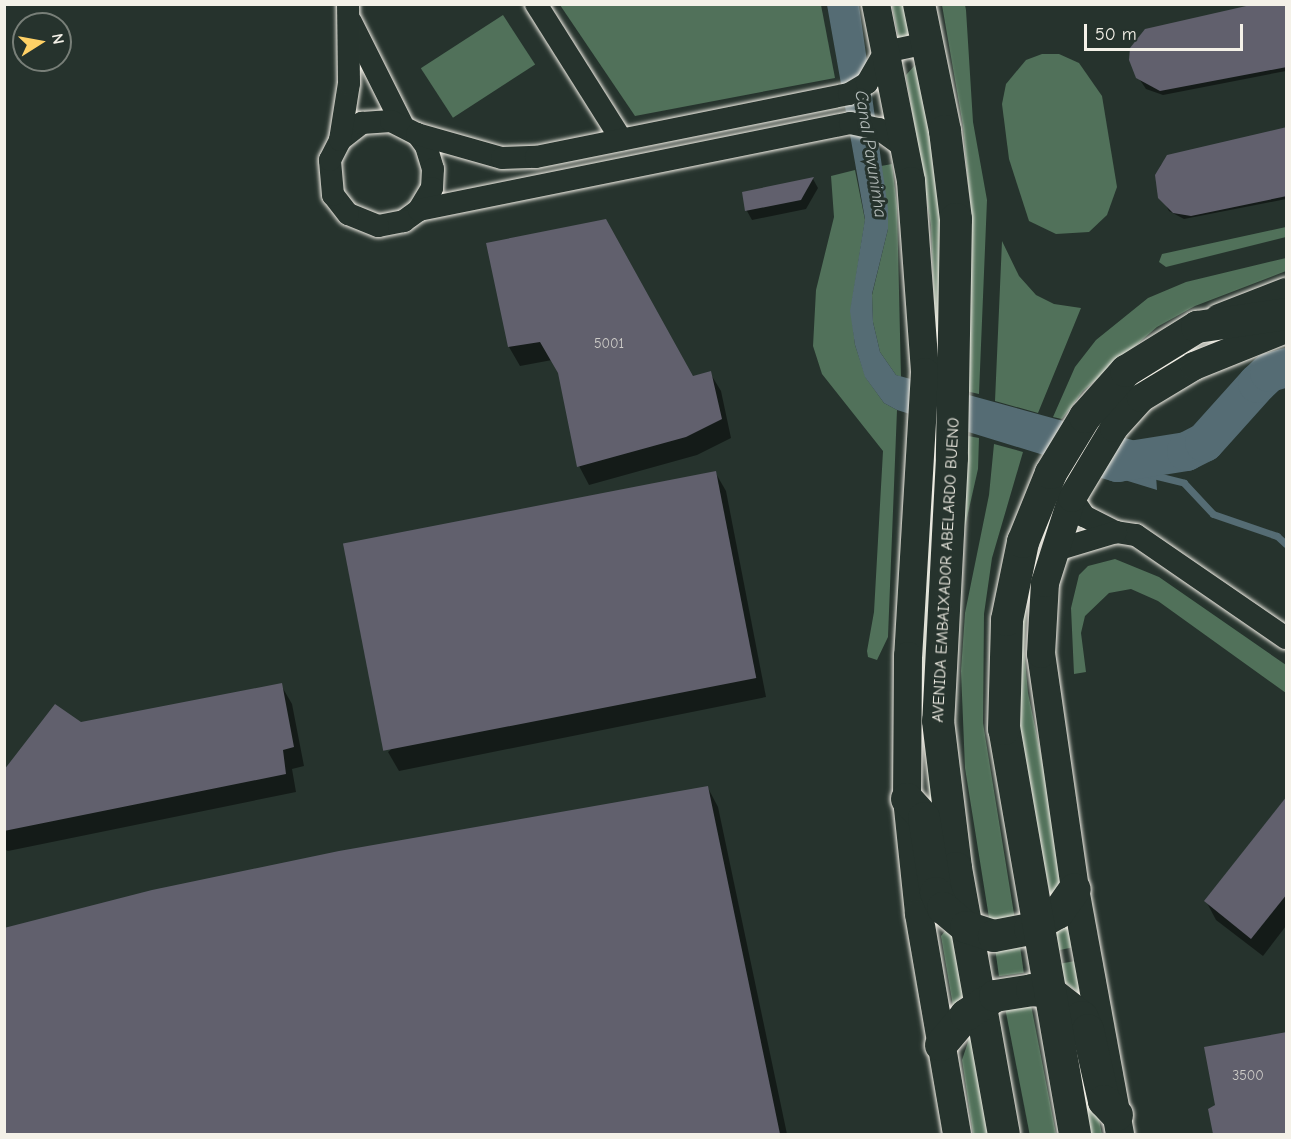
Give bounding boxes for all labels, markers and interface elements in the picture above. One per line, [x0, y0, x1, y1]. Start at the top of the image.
north arrow [12, 12, 72, 72]
scale bar [1087, 12, 1246, 50]
text: 50 m [1095, 24, 1137, 45]
text: N [48, 32, 68, 46]
water label: Canal Pavuninha [849, 89, 891, 219]
house number: 5001 [594, 336, 624, 352]
street label: AVENIDA EMBAIXADOR ABELARDO BUENO [928, 417, 964, 723]
house number: 3500 [1232, 1068, 1264, 1084]

